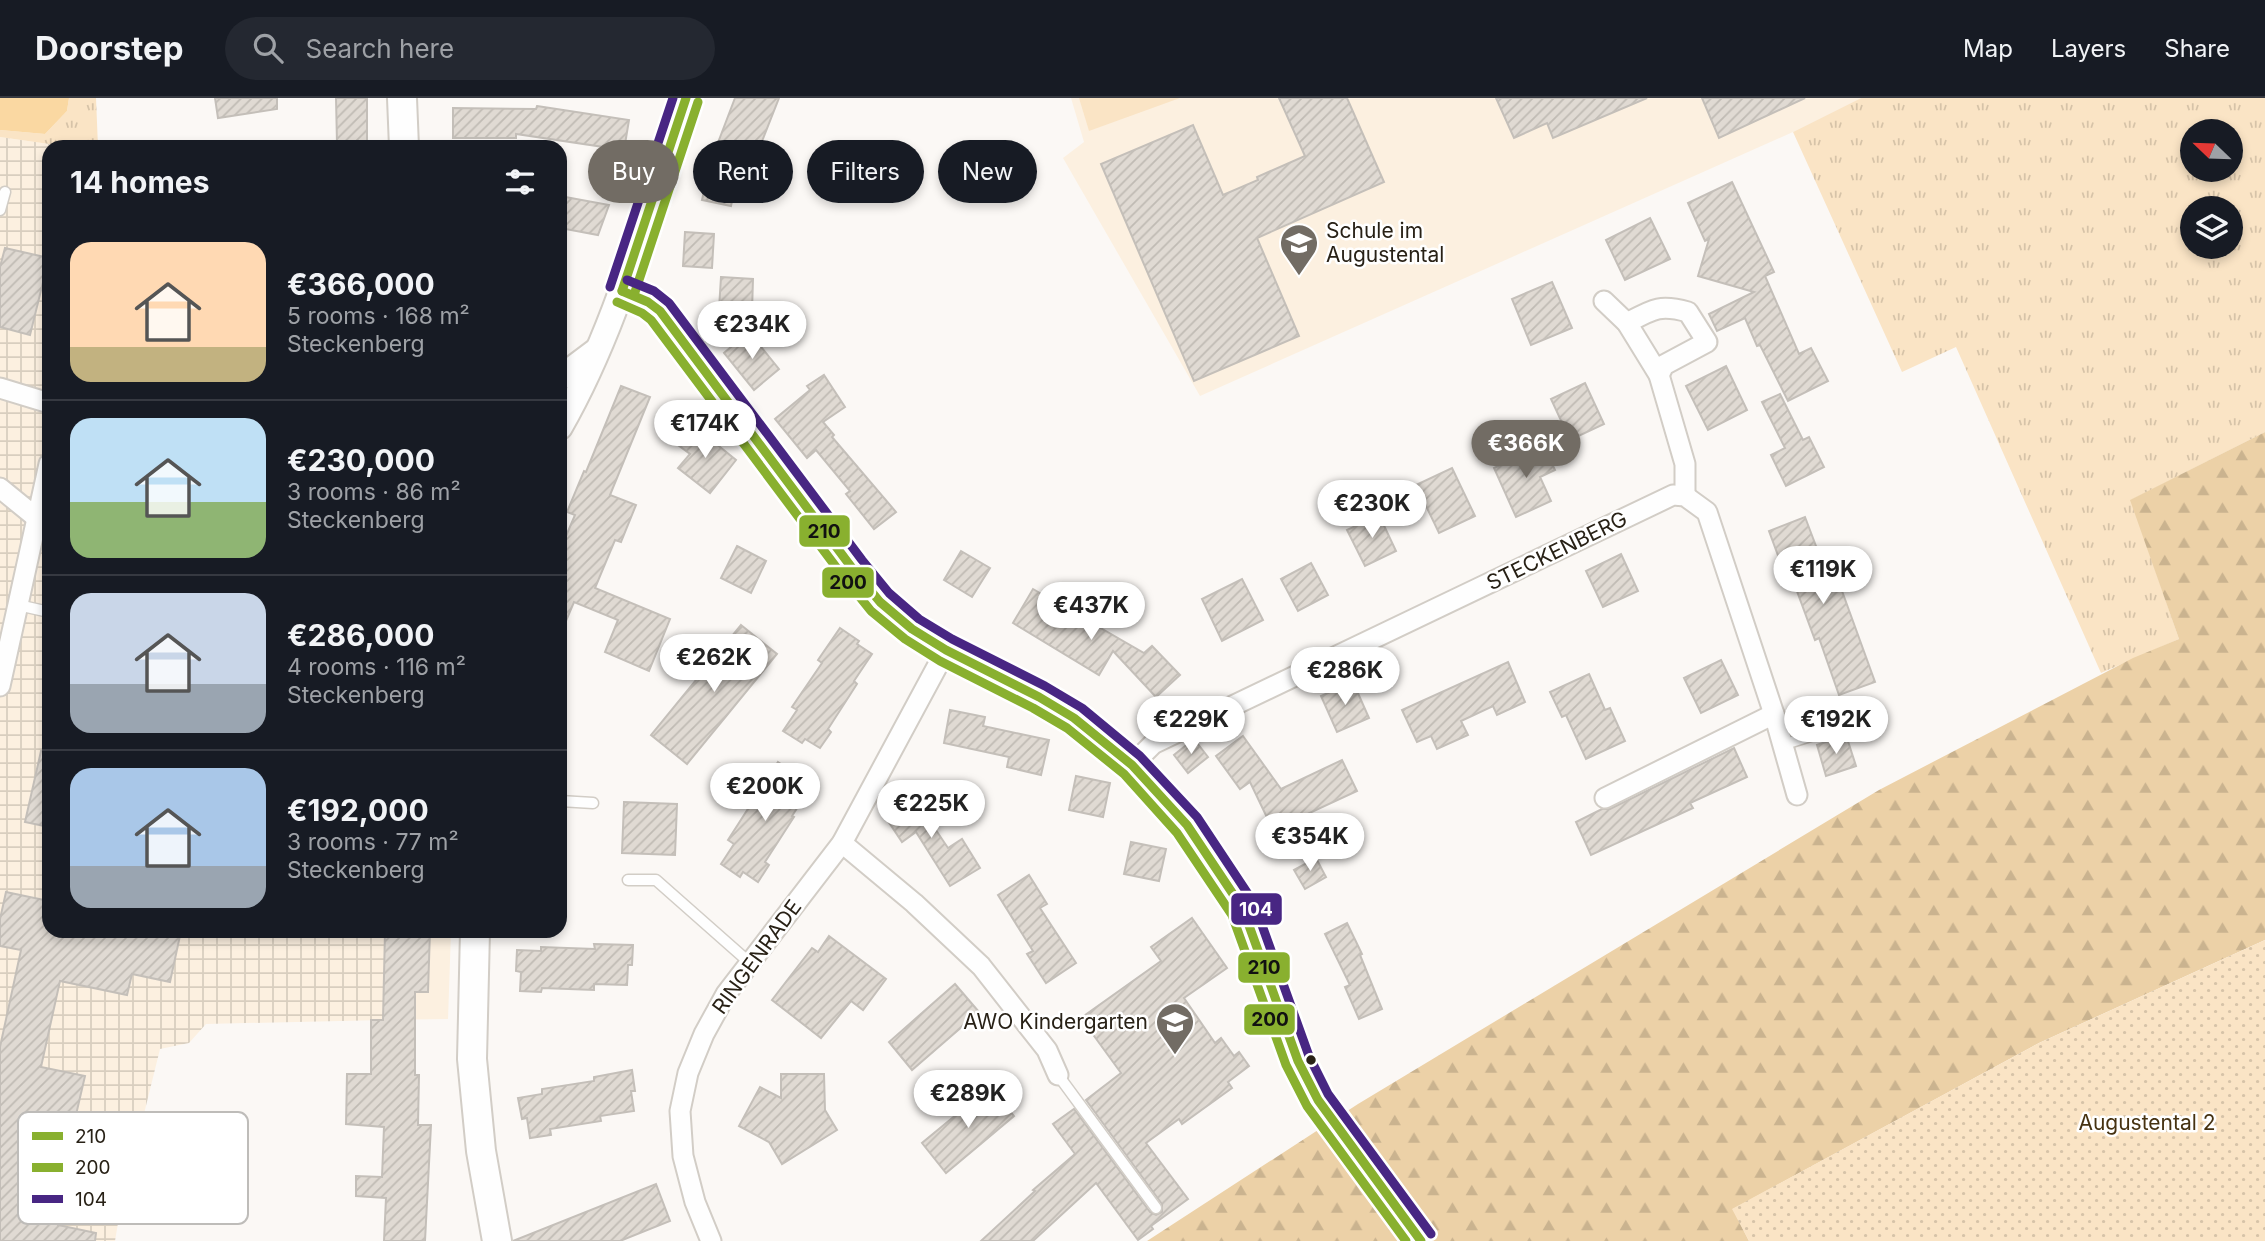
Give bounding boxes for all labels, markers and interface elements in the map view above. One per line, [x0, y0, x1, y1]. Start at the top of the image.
search box [225, 17, 715, 80]
text: Doorstep [35, 28, 183, 68]
icon: search [249, 29, 287, 67]
text: Search here [305, 33, 454, 64]
text: Map [1963, 34, 2013, 63]
text: Layers [2051, 34, 2126, 63]
text: Share [2164, 34, 2230, 63]
north arrow [2180, 119, 2244, 182]
map controls [2180, 119, 2243, 259]
chip: Buy [588, 140, 679, 203]
chip: Rent [693, 140, 793, 203]
chip: Filters [807, 140, 924, 203]
chip: New [938, 140, 1037, 203]
icon: filters [501, 163, 539, 201]
text: 14 homes [70, 164, 209, 200]
button: layers [2180, 196, 2243, 259]
place label: Schule im Augustental [1326, 218, 1444, 267]
school or university icon: Schule im Augustental [1278, 222, 1320, 277]
text: €366,000 [287, 266, 435, 302]
icon: home [126, 270, 210, 354]
text: 5 rooms · 168 m² [287, 302, 470, 330]
pin: €234K [703, 302, 801, 361]
text: €234K [713, 310, 791, 338]
text: Steckenberg [287, 330, 425, 358]
pin: €174K [656, 400, 754, 460]
text: €174K [670, 409, 740, 437]
pin: €366K [1477, 420, 1575, 480]
text: €366K [1487, 429, 1565, 457]
text: €230,000 [287, 442, 435, 478]
icon: home [126, 446, 210, 530]
text: 3 rooms · 86 m² [287, 478, 461, 506]
pin: €230K [1323, 480, 1421, 540]
text: €230K [1333, 489, 1411, 517]
text: Steckenberg [287, 506, 425, 534]
street label: STECKENBERG [1483, 506, 1631, 595]
line badge: 210 [798, 514, 851, 548]
text: 210 [808, 520, 840, 543]
pin: €119K [1774, 546, 1872, 606]
text: €119K [1789, 555, 1857, 583]
line badge: 200 [821, 566, 875, 599]
text: 200 [829, 571, 867, 594]
pin: €437K [1042, 582, 1140, 642]
text: €437K [1053, 591, 1129, 619]
text: €286,000 [287, 617, 434, 653]
icon: home [126, 621, 210, 705]
pin: €262K [665, 634, 763, 694]
text: €262K [676, 643, 752, 671]
pin: €286K [1296, 648, 1394, 707]
text: 4 rooms · 116 m² [287, 653, 466, 681]
text: €286K [1307, 656, 1383, 684]
text: Steckenberg [287, 681, 425, 709]
pin: €229K [1142, 696, 1240, 756]
pin: €192K [1787, 696, 1885, 756]
text: €229K [1153, 705, 1229, 733]
text: €192K [1800, 705, 1872, 733]
pin: €200K [716, 764, 814, 823]
text: €200K [726, 772, 804, 800]
pin: €225K [882, 780, 980, 840]
text: €225K [893, 789, 969, 817]
text: €192,000 [287, 792, 429, 828]
icon: home [126, 796, 210, 880]
pin: €354K [1261, 814, 1359, 873]
text: €354K [1271, 822, 1349, 850]
text: 3 rooms · 77 m² [287, 828, 459, 856]
text: Steckenberg [287, 856, 425, 884]
line badge: 104 [1230, 892, 1283, 926]
street label: RINGENRADE [707, 895, 806, 1019]
text: 104 [1239, 898, 1273, 921]
line badge: 210 [1237, 951, 1291, 984]
text: 210 [1248, 956, 1280, 979]
school or university icon: AWO Kindergarten [1154, 1001, 1196, 1056]
line badge: 200 [1243, 1003, 1296, 1036]
text: 200 [1251, 1008, 1289, 1031]
place label: AWO Kindergarten [963, 1009, 1148, 1034]
unlabelled marker [1304, 1053, 1318, 1067]
pin: €289K [919, 1070, 1017, 1130]
text: €289K [930, 1079, 1006, 1107]
park label: Augustental 2 [2078, 1110, 2216, 1135]
legend [18, 1112, 248, 1224]
text: 210 [75, 1125, 106, 1148]
text: 200 [75, 1156, 111, 1179]
text: 104 [75, 1188, 107, 1211]

